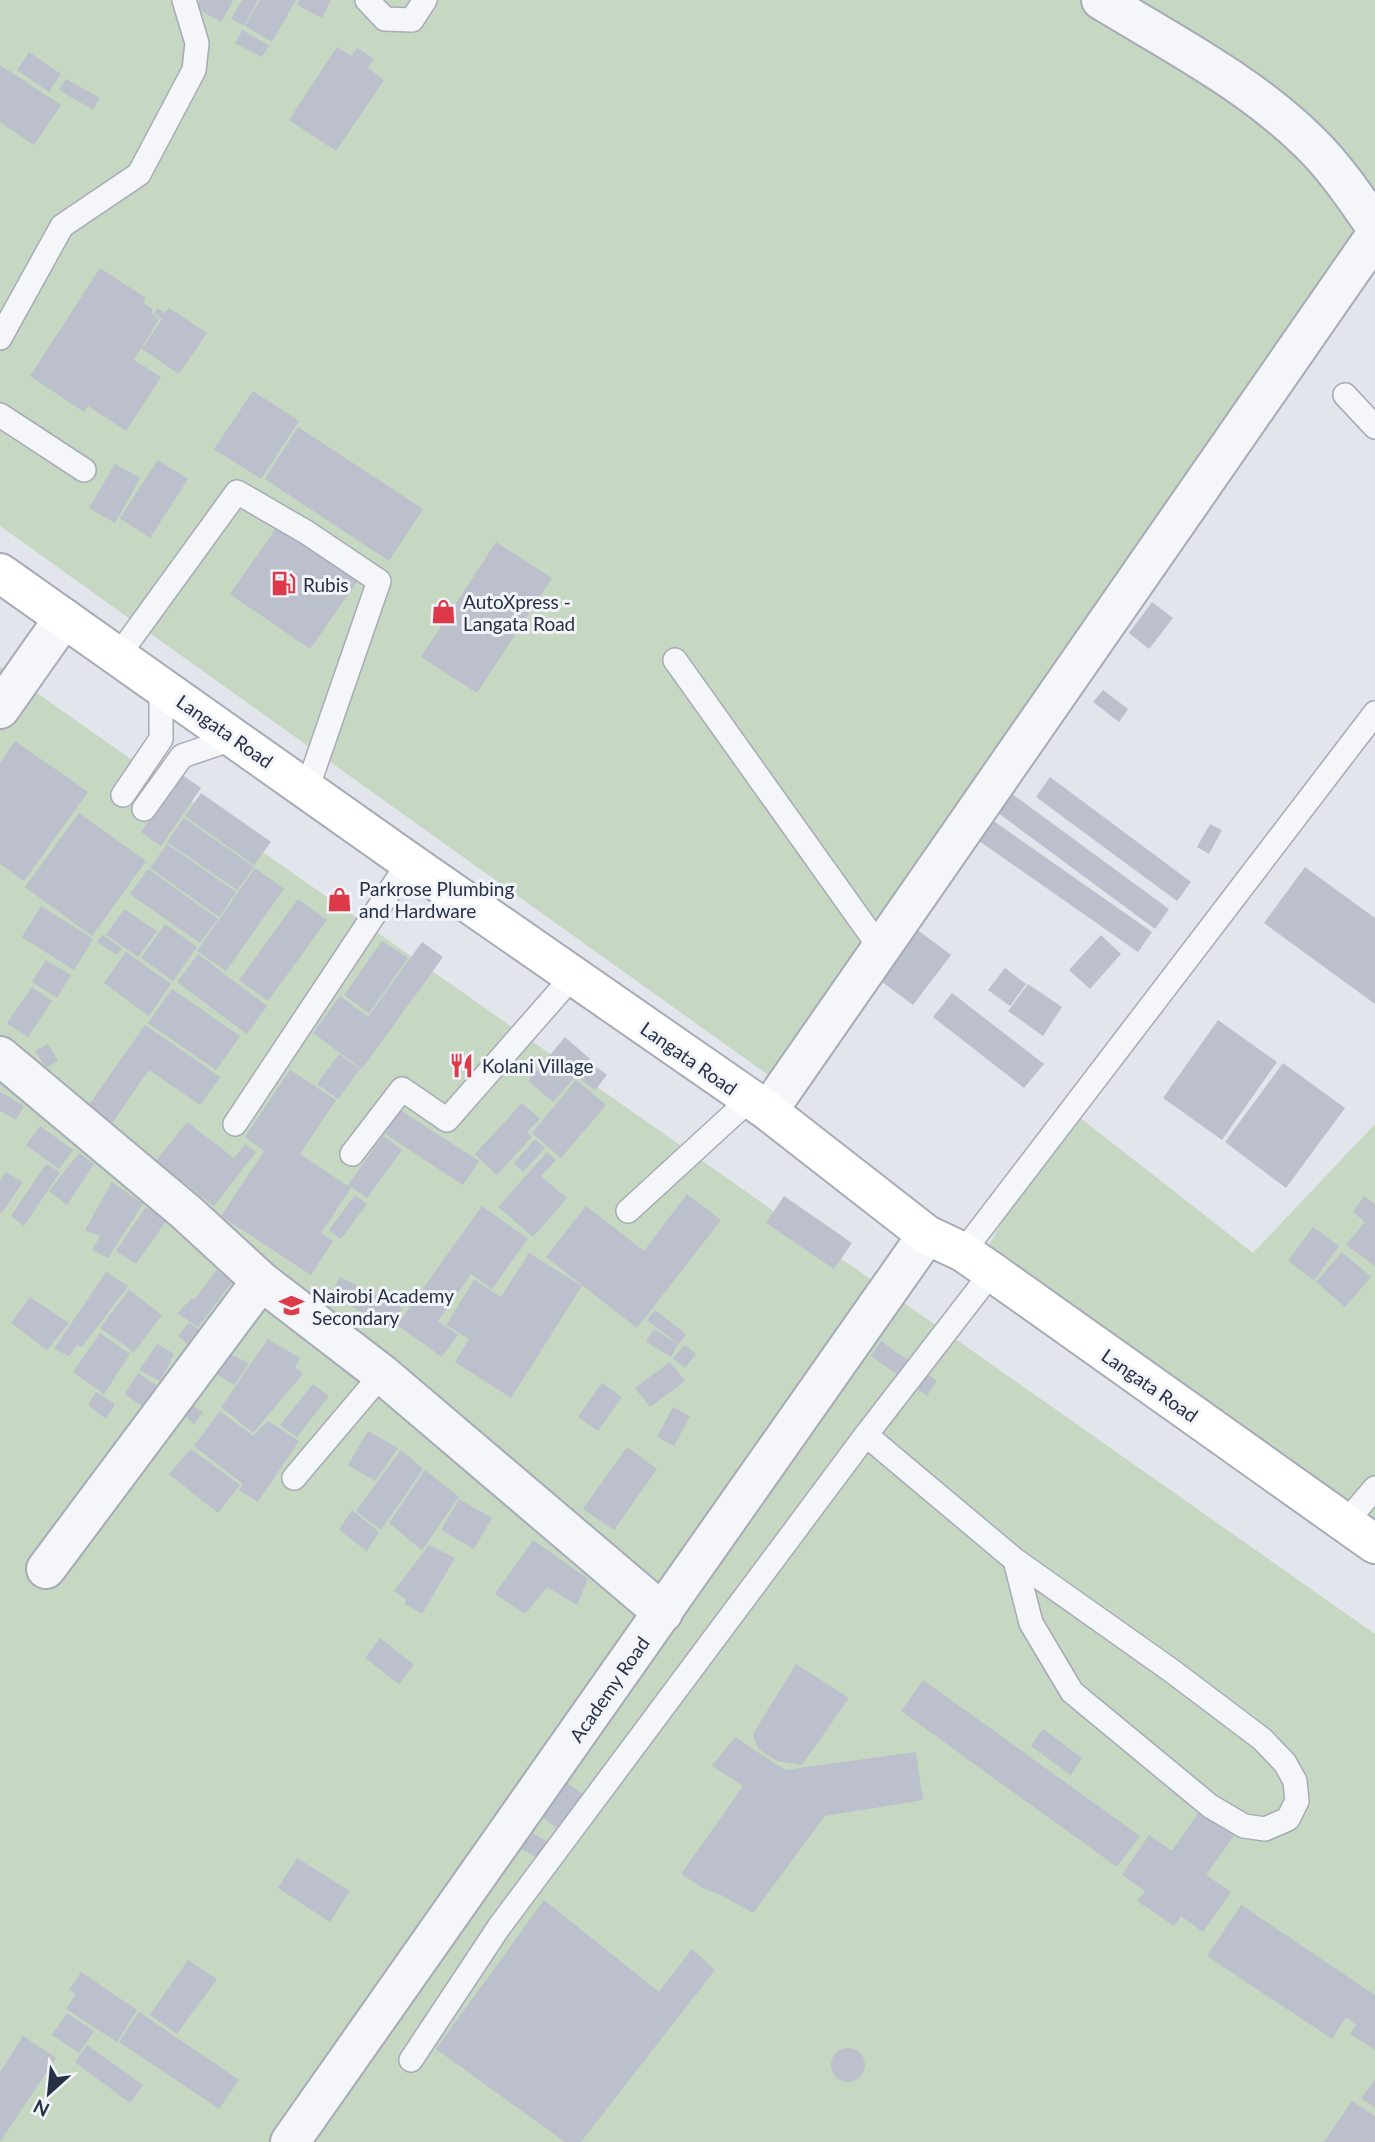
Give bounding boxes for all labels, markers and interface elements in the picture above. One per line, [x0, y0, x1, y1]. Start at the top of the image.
fuel station icon: Rubis [269, 570, 297, 598]
place label: Rubis [303, 573, 349, 596]
place label: AutoXpress - Langata Road [463, 590, 575, 635]
shop icon: AutoXpress - Langata Road [429, 598, 457, 626]
street label: Langata Road [172, 689, 278, 773]
place label: Parkrose Plumbing and Hardware [359, 877, 514, 922]
shop icon: Parkrose Plumbing and Hardware [325, 885, 353, 913]
street label: Langata Road [636, 1016, 742, 1100]
restaurant icon: Kolani Village [448, 1051, 476, 1079]
place label: Kolani Village [482, 1054, 594, 1077]
place label: Nairobi Academy Secondary [312, 1284, 454, 1329]
school or university icon: Nairobi Academy Secondary [278, 1292, 306, 1320]
street label: Langata Road [1097, 1343, 1203, 1427]
street label: Academy Road [564, 1632, 654, 1746]
north arrow [14, 2058, 84, 2128]
text: N [29, 2095, 53, 2122]

